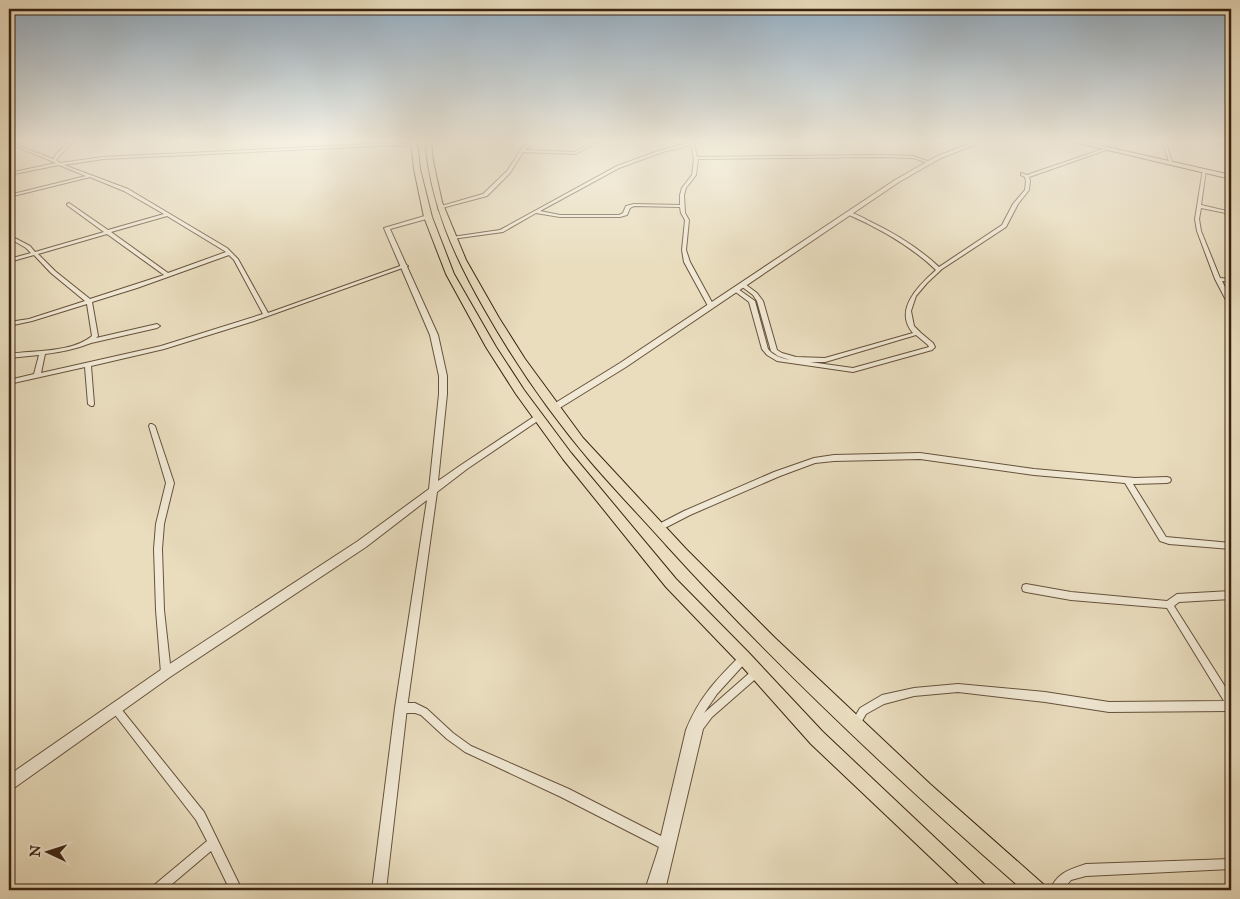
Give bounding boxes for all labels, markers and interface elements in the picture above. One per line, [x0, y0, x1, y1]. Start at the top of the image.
north arrow [22, 826, 72, 876]
text: N [27, 844, 44, 858]

